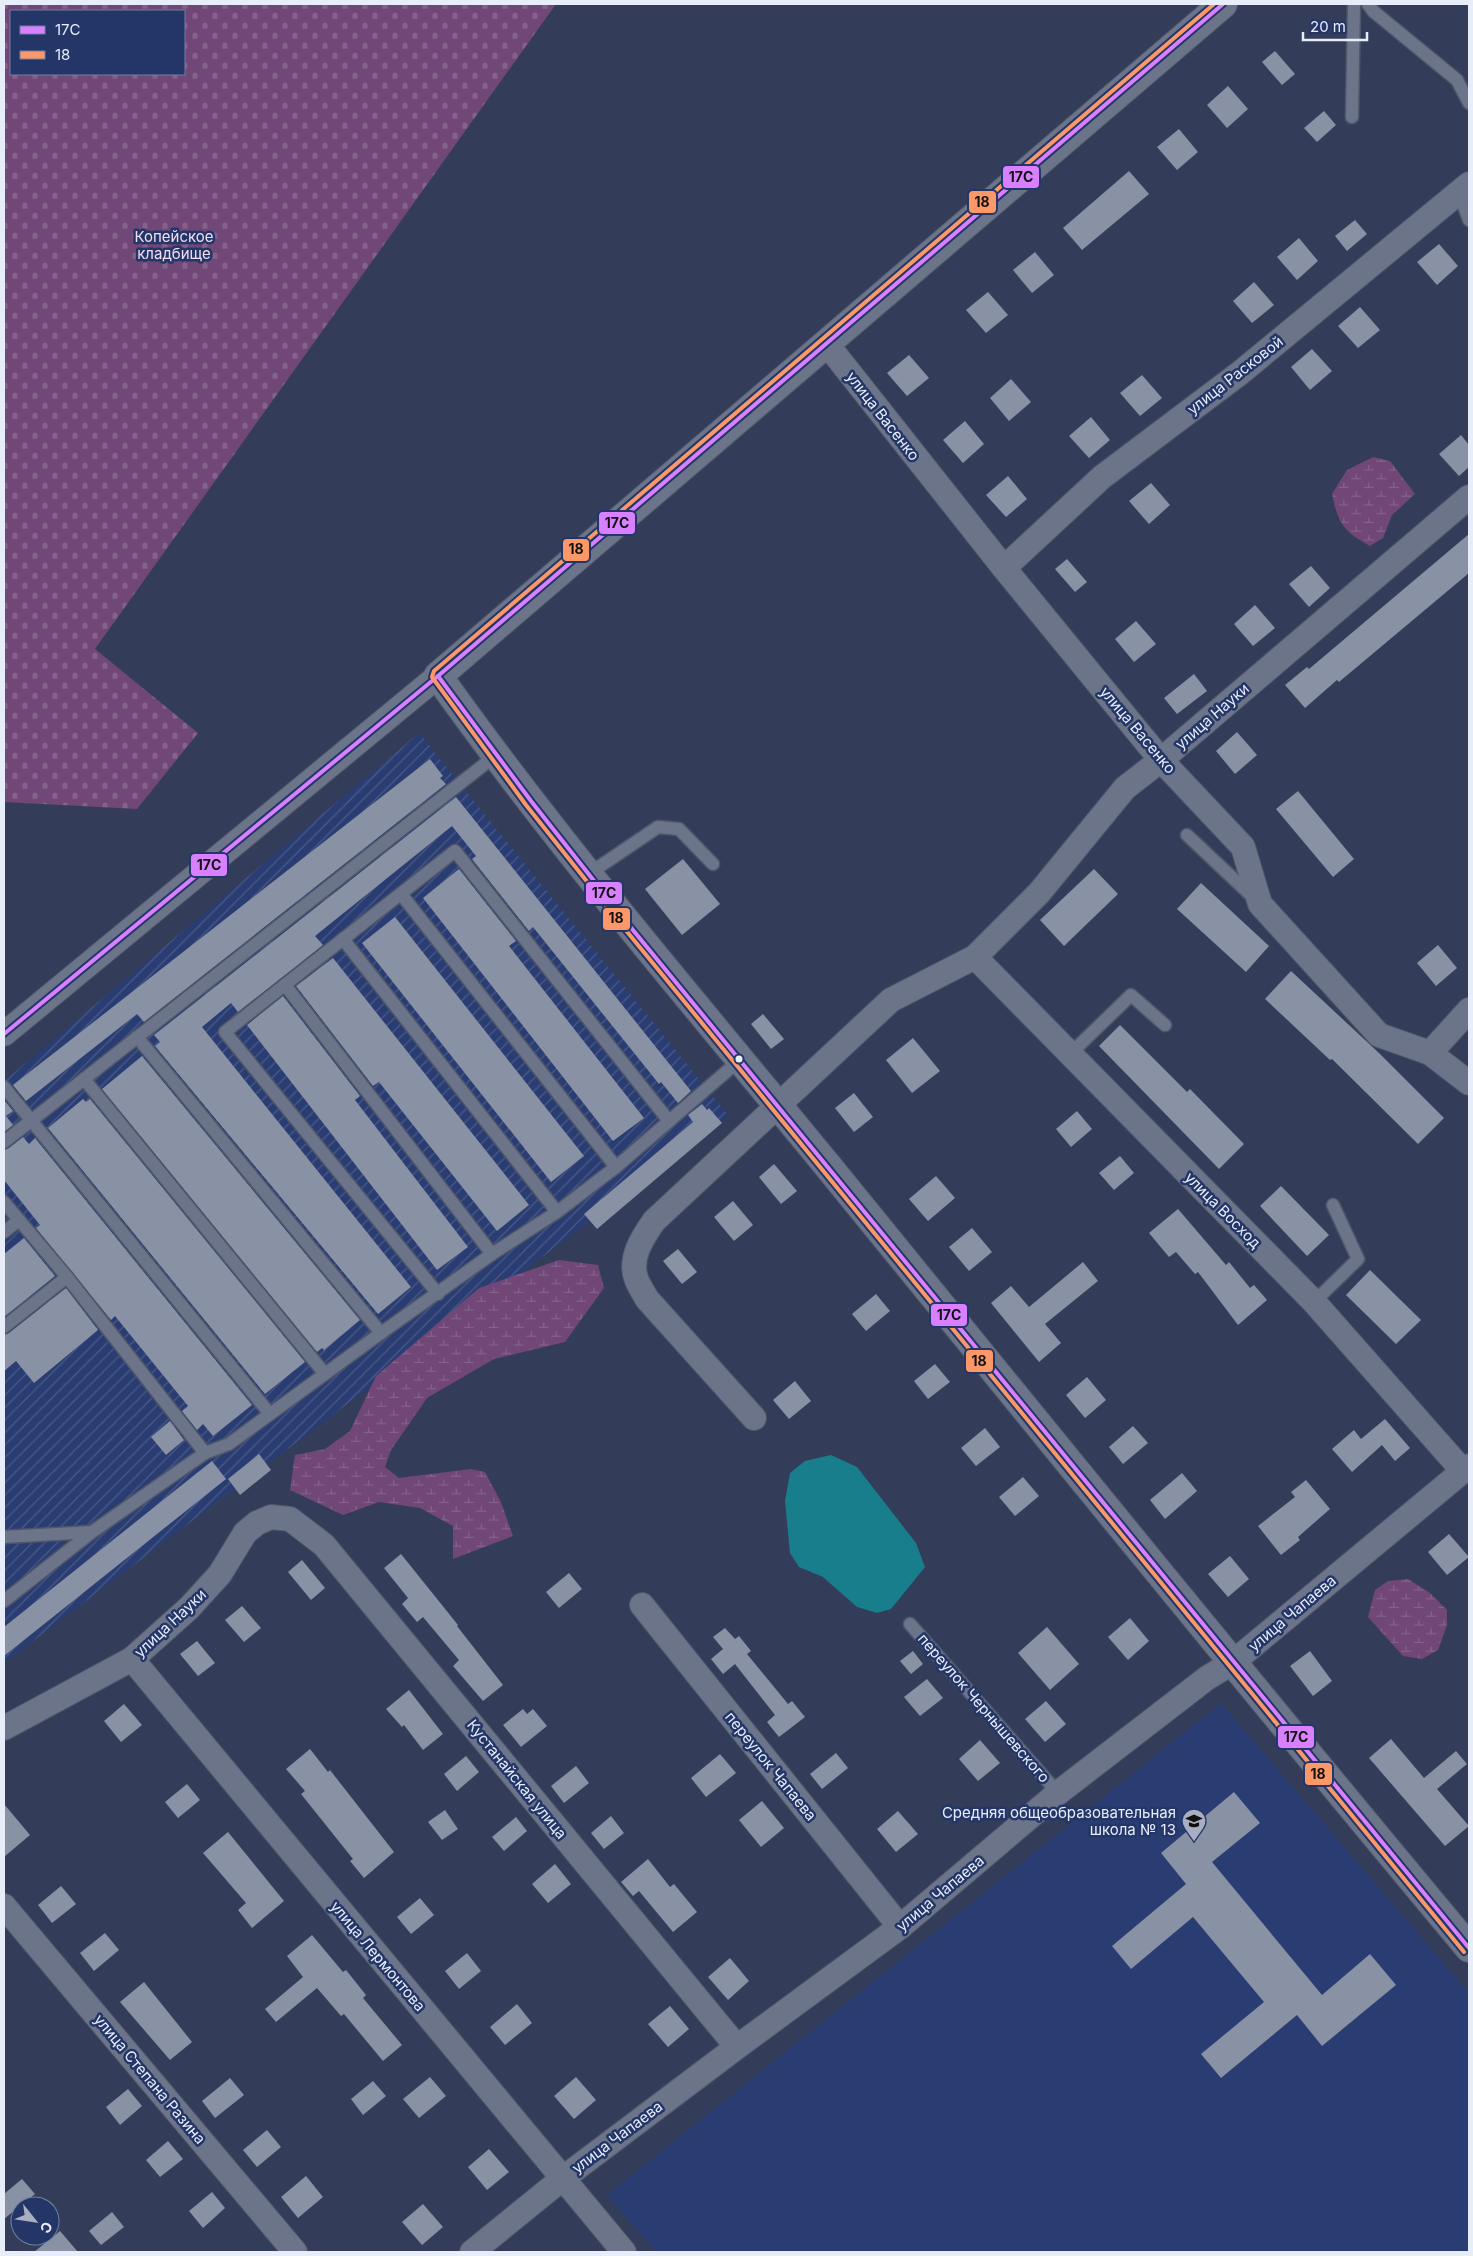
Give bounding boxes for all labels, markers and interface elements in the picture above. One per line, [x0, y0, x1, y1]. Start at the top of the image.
legend [10, 10, 185, 75]
scale bar [1303, 10, 1367, 42]
text: 20 m [1310, 17, 1346, 36]
text: 17С [55, 20, 81, 39]
text: 18 [55, 45, 70, 64]
line badge: 17С [1002, 165, 1040, 189]
text: 17С [1009, 168, 1033, 185]
line badge: 18 [968, 190, 997, 214]
text: 18 [974, 193, 990, 210]
park label: Копейское кладбище [134, 227, 214, 263]
street label: улица Расковой [1183, 332, 1287, 418]
street label: улица Васенко [842, 368, 924, 464]
line badge: 17С [598, 511, 636, 535]
text: 17С [605, 514, 629, 531]
line badge: 18 [562, 538, 590, 562]
text: 18 [568, 540, 584, 557]
street label: улица Науки [1171, 679, 1253, 753]
street label: улица Васенко [1096, 683, 1180, 777]
line badge: 17С [190, 853, 228, 877]
text: 17С [197, 856, 221, 873]
line badge: 17С [585, 881, 623, 905]
text: 17С [592, 884, 616, 901]
line badge: 18 [602, 907, 631, 931]
text: 18 [608, 909, 624, 926]
unlabelled marker [734, 1054, 744, 1064]
street label: улица Восход [1181, 1168, 1265, 1252]
line badge: 17С [930, 1303, 968, 1327]
text: 17С [937, 1306, 961, 1323]
line badge: 18 [965, 1349, 994, 1373]
text: 18 [971, 1352, 987, 1369]
street label: улица Чапаева [1244, 1571, 1340, 1655]
street label: улица Науки [130, 1585, 210, 1661]
street label: переулок Чернышевского [914, 1630, 1054, 1786]
street label: переулок Чапаева [721, 1708, 821, 1824]
street label: Кустанайская улица [463, 1715, 571, 1843]
line badge: 17С [1277, 1725, 1315, 1749]
text: 17С [1284, 1728, 1308, 1745]
line badge: 18 [1304, 1762, 1333, 1786]
text: 18 [1310, 1765, 1326, 1782]
place label: Средняя общеобразовательная школа № 13 [942, 1803, 1176, 1839]
school or university icon: Средняя общеобразовательная школа № 13 [1181, 1808, 1207, 1842]
street label: улица Чапаева [892, 1851, 988, 1935]
street label: улица Лермонтова [326, 1897, 430, 2015]
street label: улица Степана Разина [90, 2010, 210, 2148]
street label: улица Чапаева [568, 2097, 666, 2177]
north arrow [10, 2196, 60, 2246]
text: С [37, 2219, 57, 2236]

